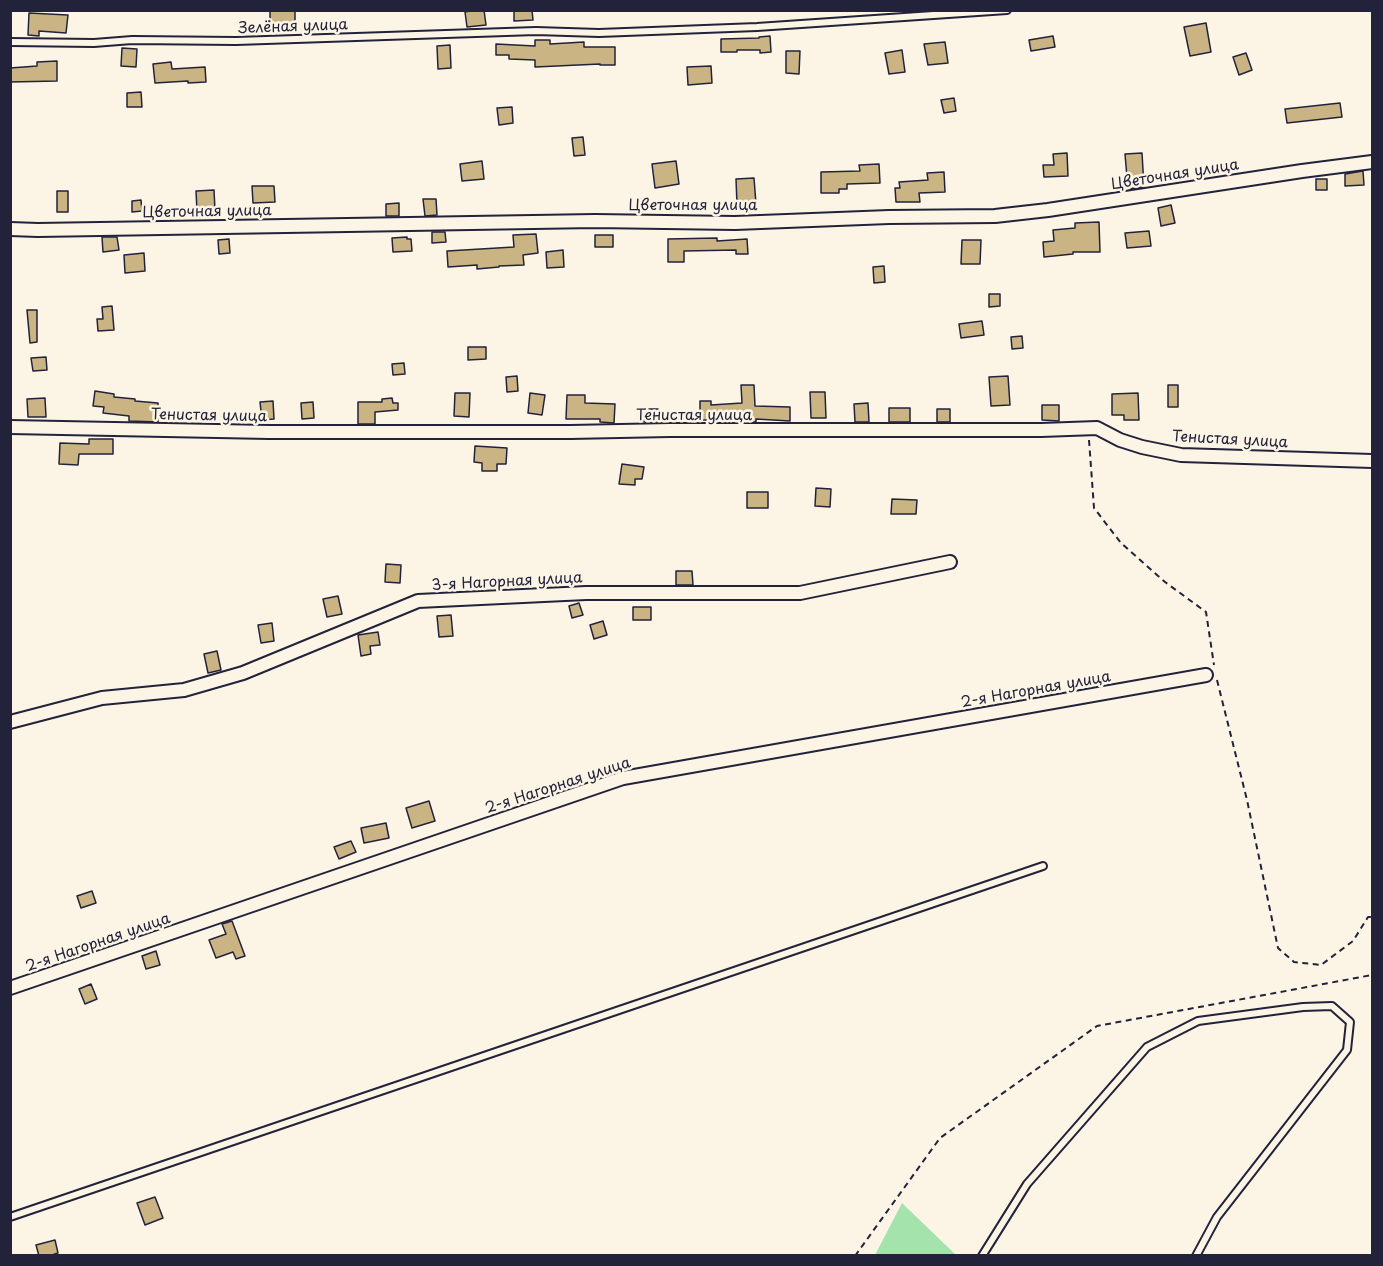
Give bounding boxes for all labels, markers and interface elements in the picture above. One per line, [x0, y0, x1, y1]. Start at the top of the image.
street label: Зелёная улица [238, 16, 348, 38]
street label: Цветочная улица [1110, 156, 1240, 194]
street label: Цветочная улица [628, 197, 758, 215]
street label: Цветочная улица [142, 202, 272, 222]
street label: Тенистая улица [151, 406, 267, 426]
street label: Тенистая улица [636, 407, 752, 425]
street label: Тенистая улица [1172, 428, 1288, 452]
street label: 3-я Нагорная улица [431, 569, 583, 595]
street label: 2-я Нагорная улица [960, 668, 1112, 712]
street label: 2-я Нагорная улица [483, 754, 633, 818]
street label: 2-я Нагорная улица [23, 910, 173, 976]

